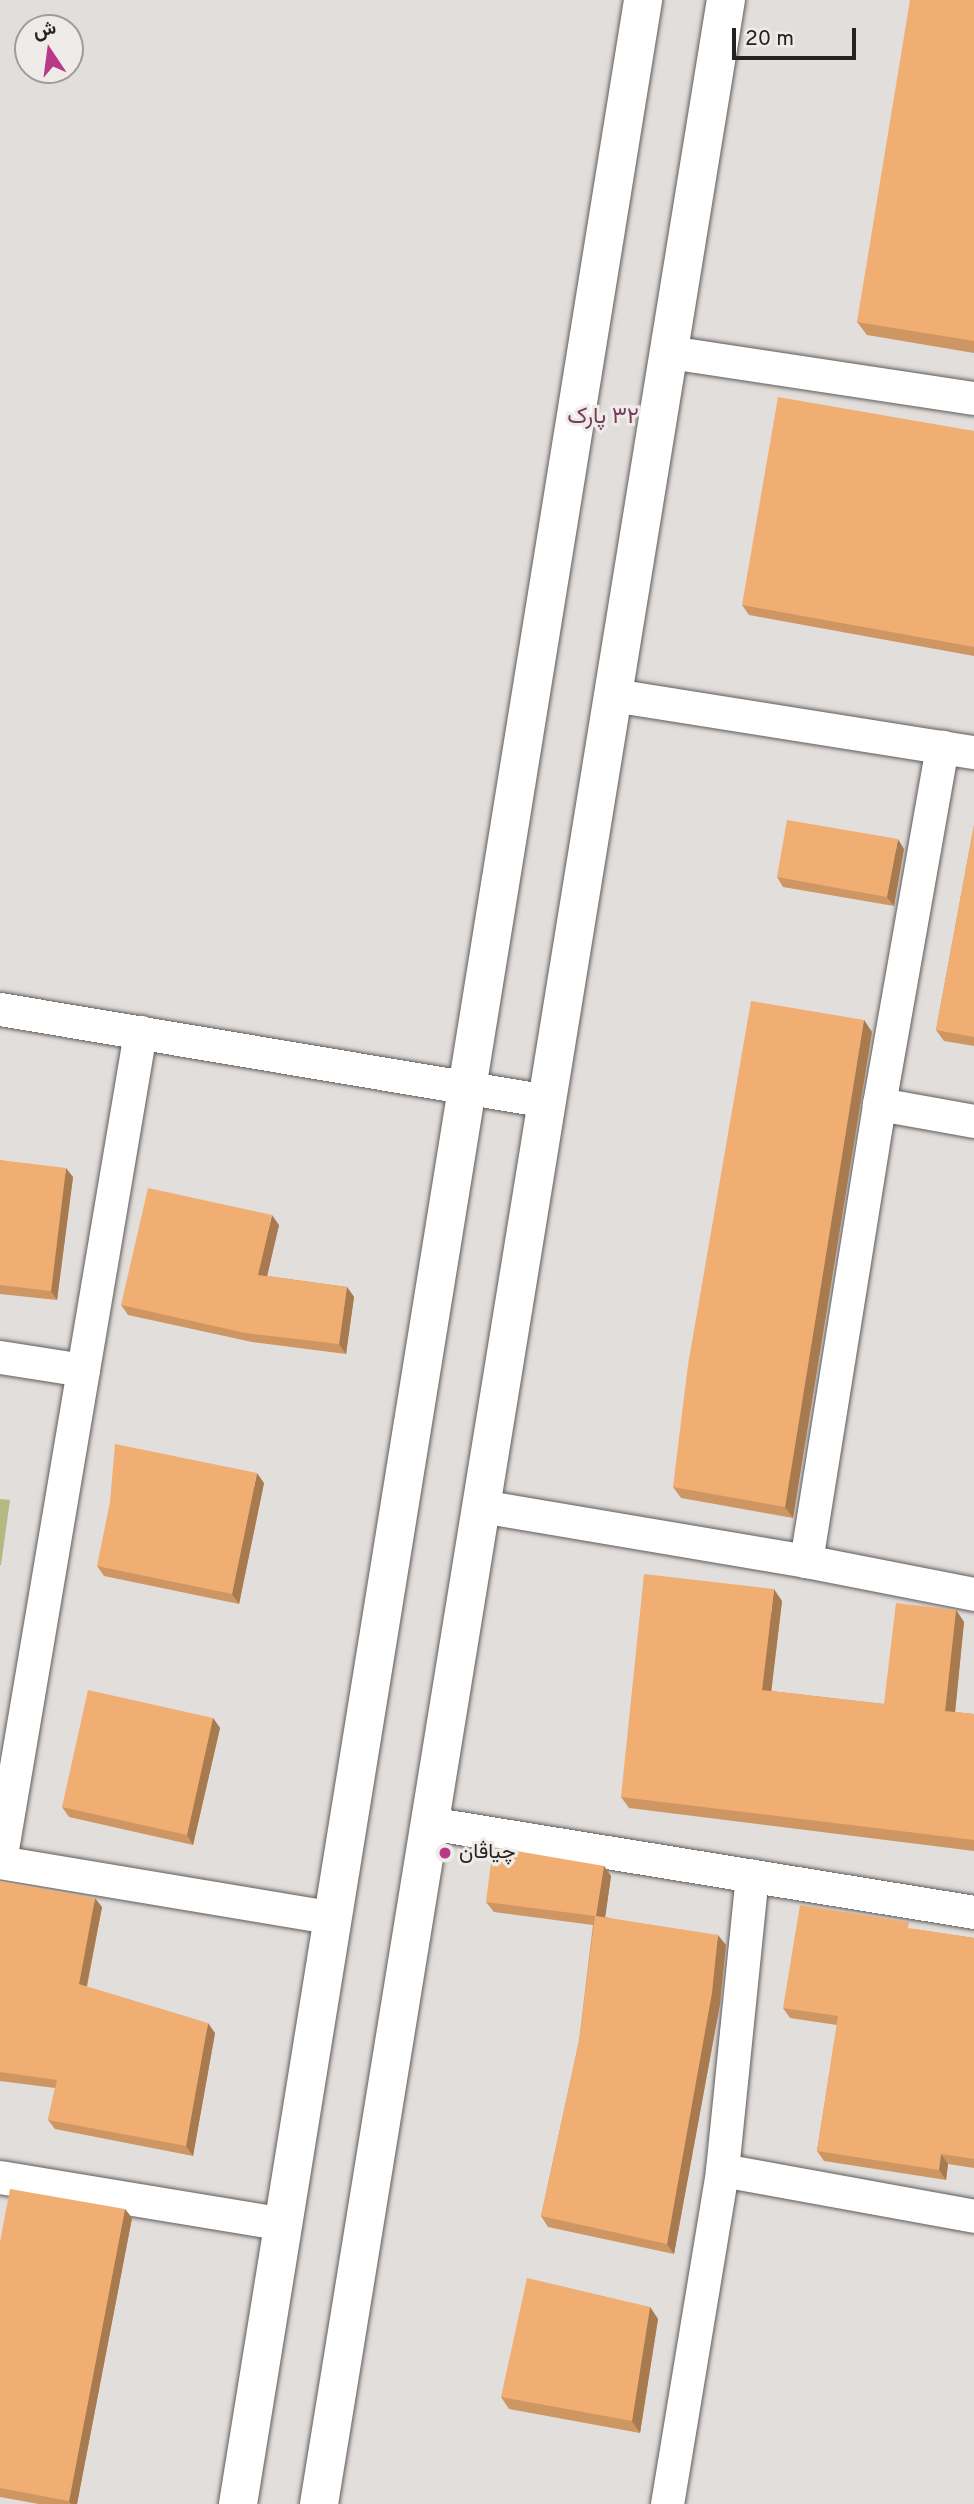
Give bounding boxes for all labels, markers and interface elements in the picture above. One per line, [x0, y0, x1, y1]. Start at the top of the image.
north arrow [14, 14, 84, 84]
scale bar [736, 14, 860, 58]
text: ش [31, 16, 59, 45]
text: 20 m [745, 26, 794, 53]
district label: ٣٢ پارک [567, 404, 639, 432]
place label: چياڤان [459, 1840, 515, 1866]
marker: چياڤان [437, 1845, 453, 1861]

